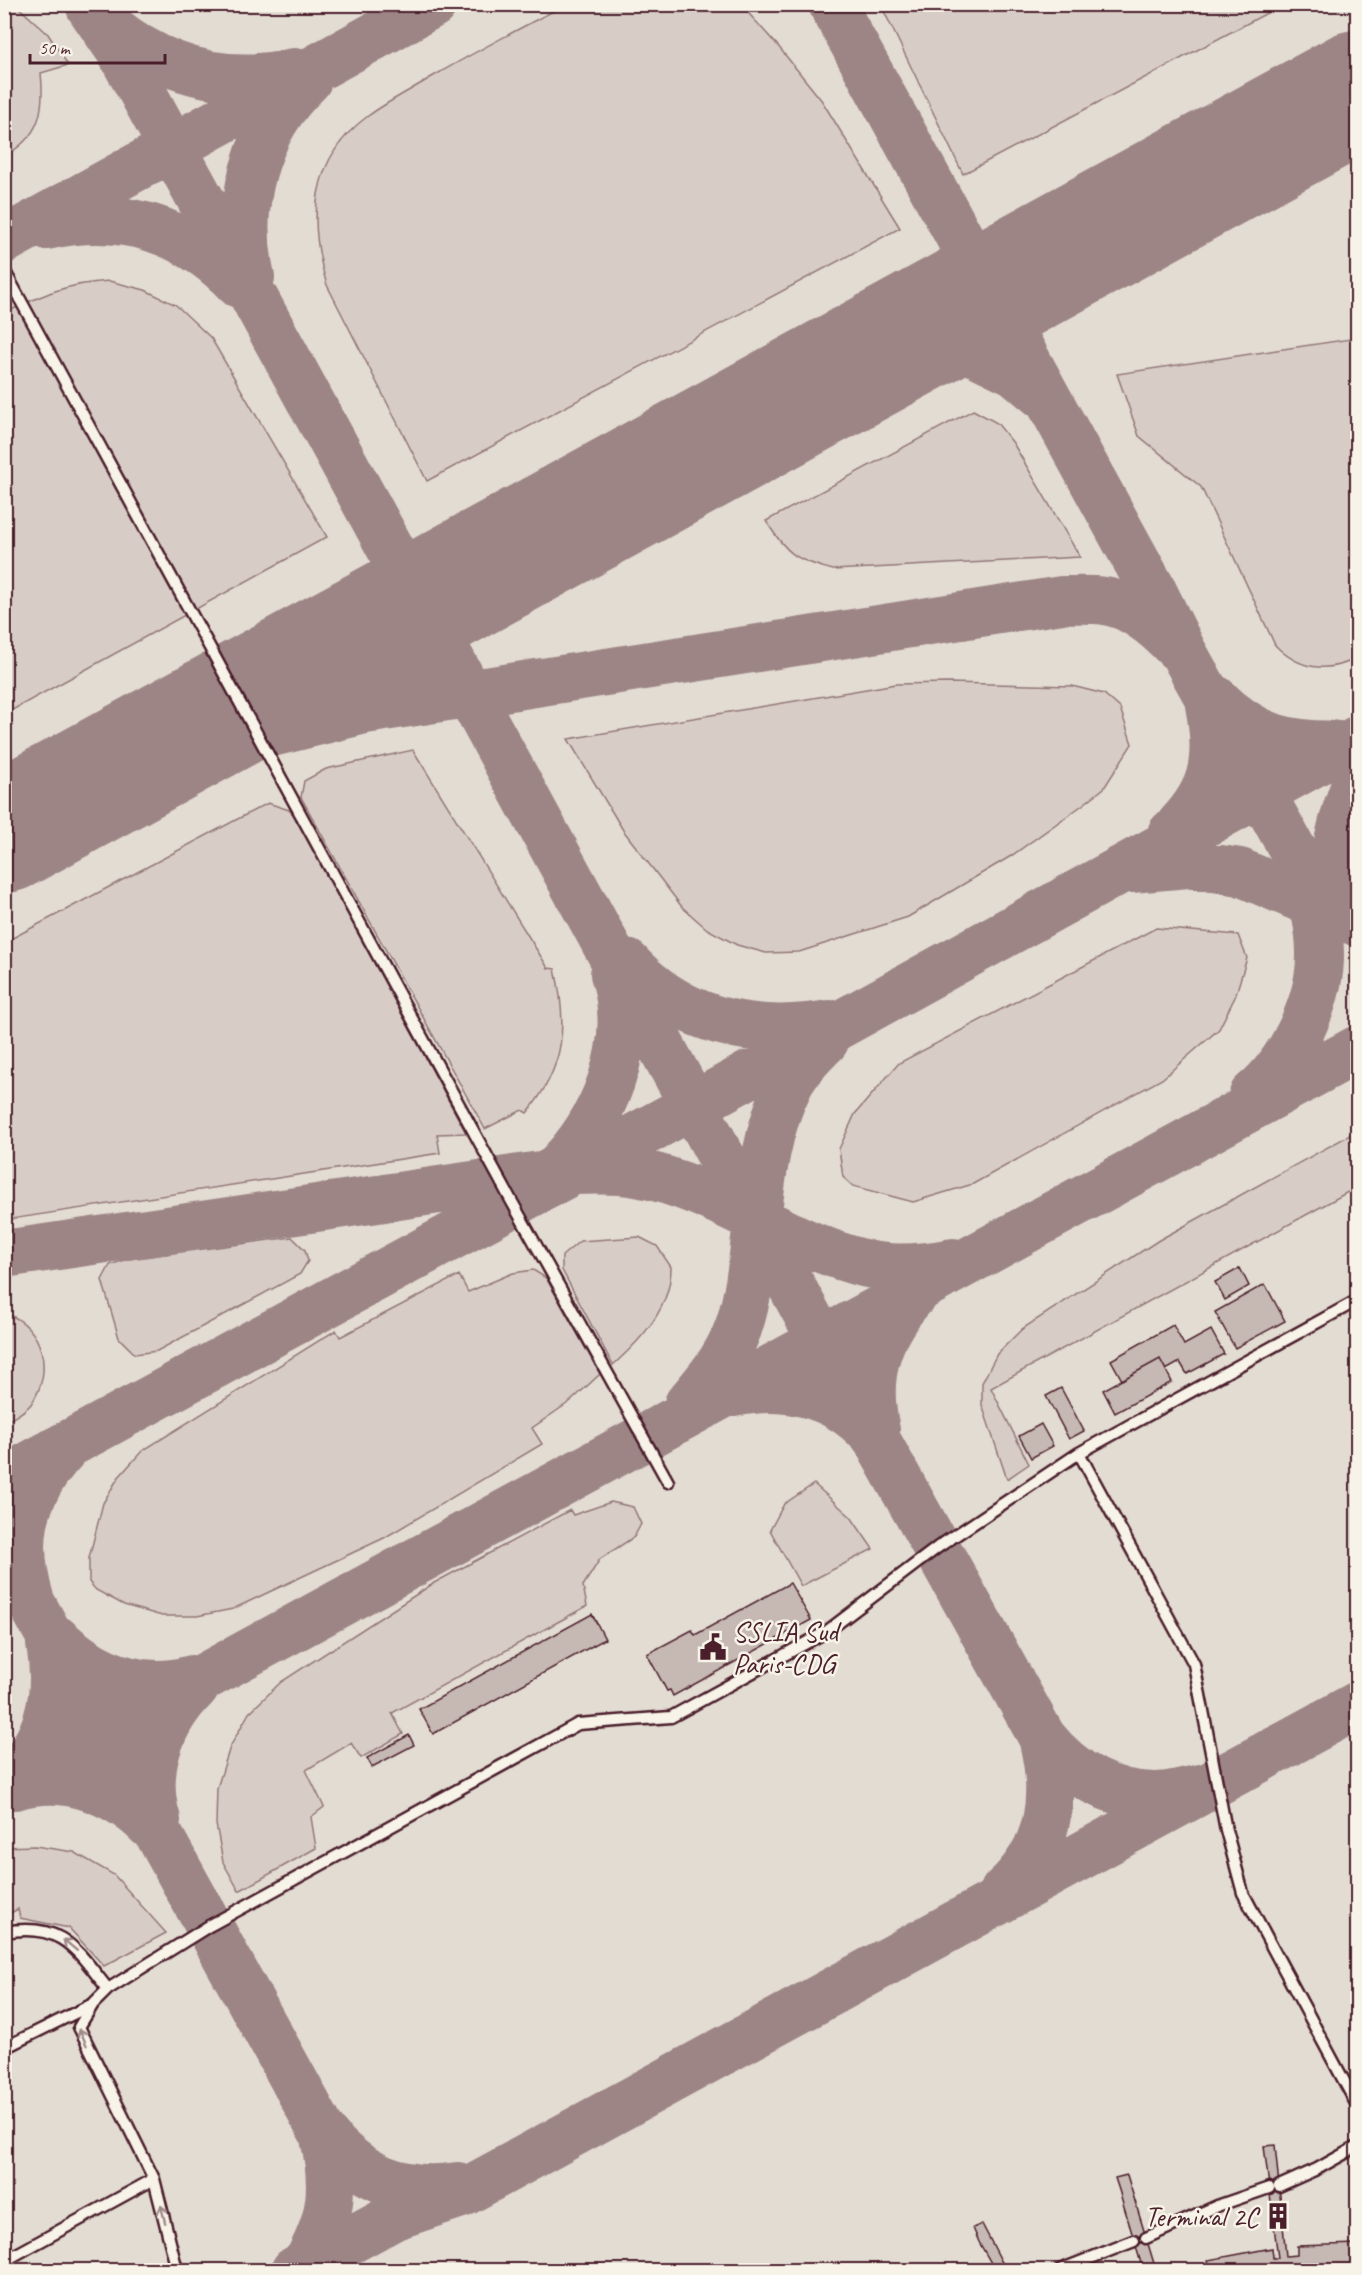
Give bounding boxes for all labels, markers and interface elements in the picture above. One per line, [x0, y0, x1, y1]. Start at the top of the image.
scale bar [30, 27, 165, 65]
text: 50 m [39, 37, 72, 59]
place label: SSLIA Sud Paris-CDG [733, 1614, 842, 1681]
public building icon: SSLIA Sud Paris-CDG [698, 1632, 728, 1662]
one-way arrow [63, 1938, 78, 1952]
one-way arrow [77, 2028, 88, 2046]
place label: Terminal 2C [1145, 2199, 1261, 2234]
building icon: Terminal 2C [1263, 2201, 1293, 2231]
one-way arrow [156, 2205, 168, 2224]

